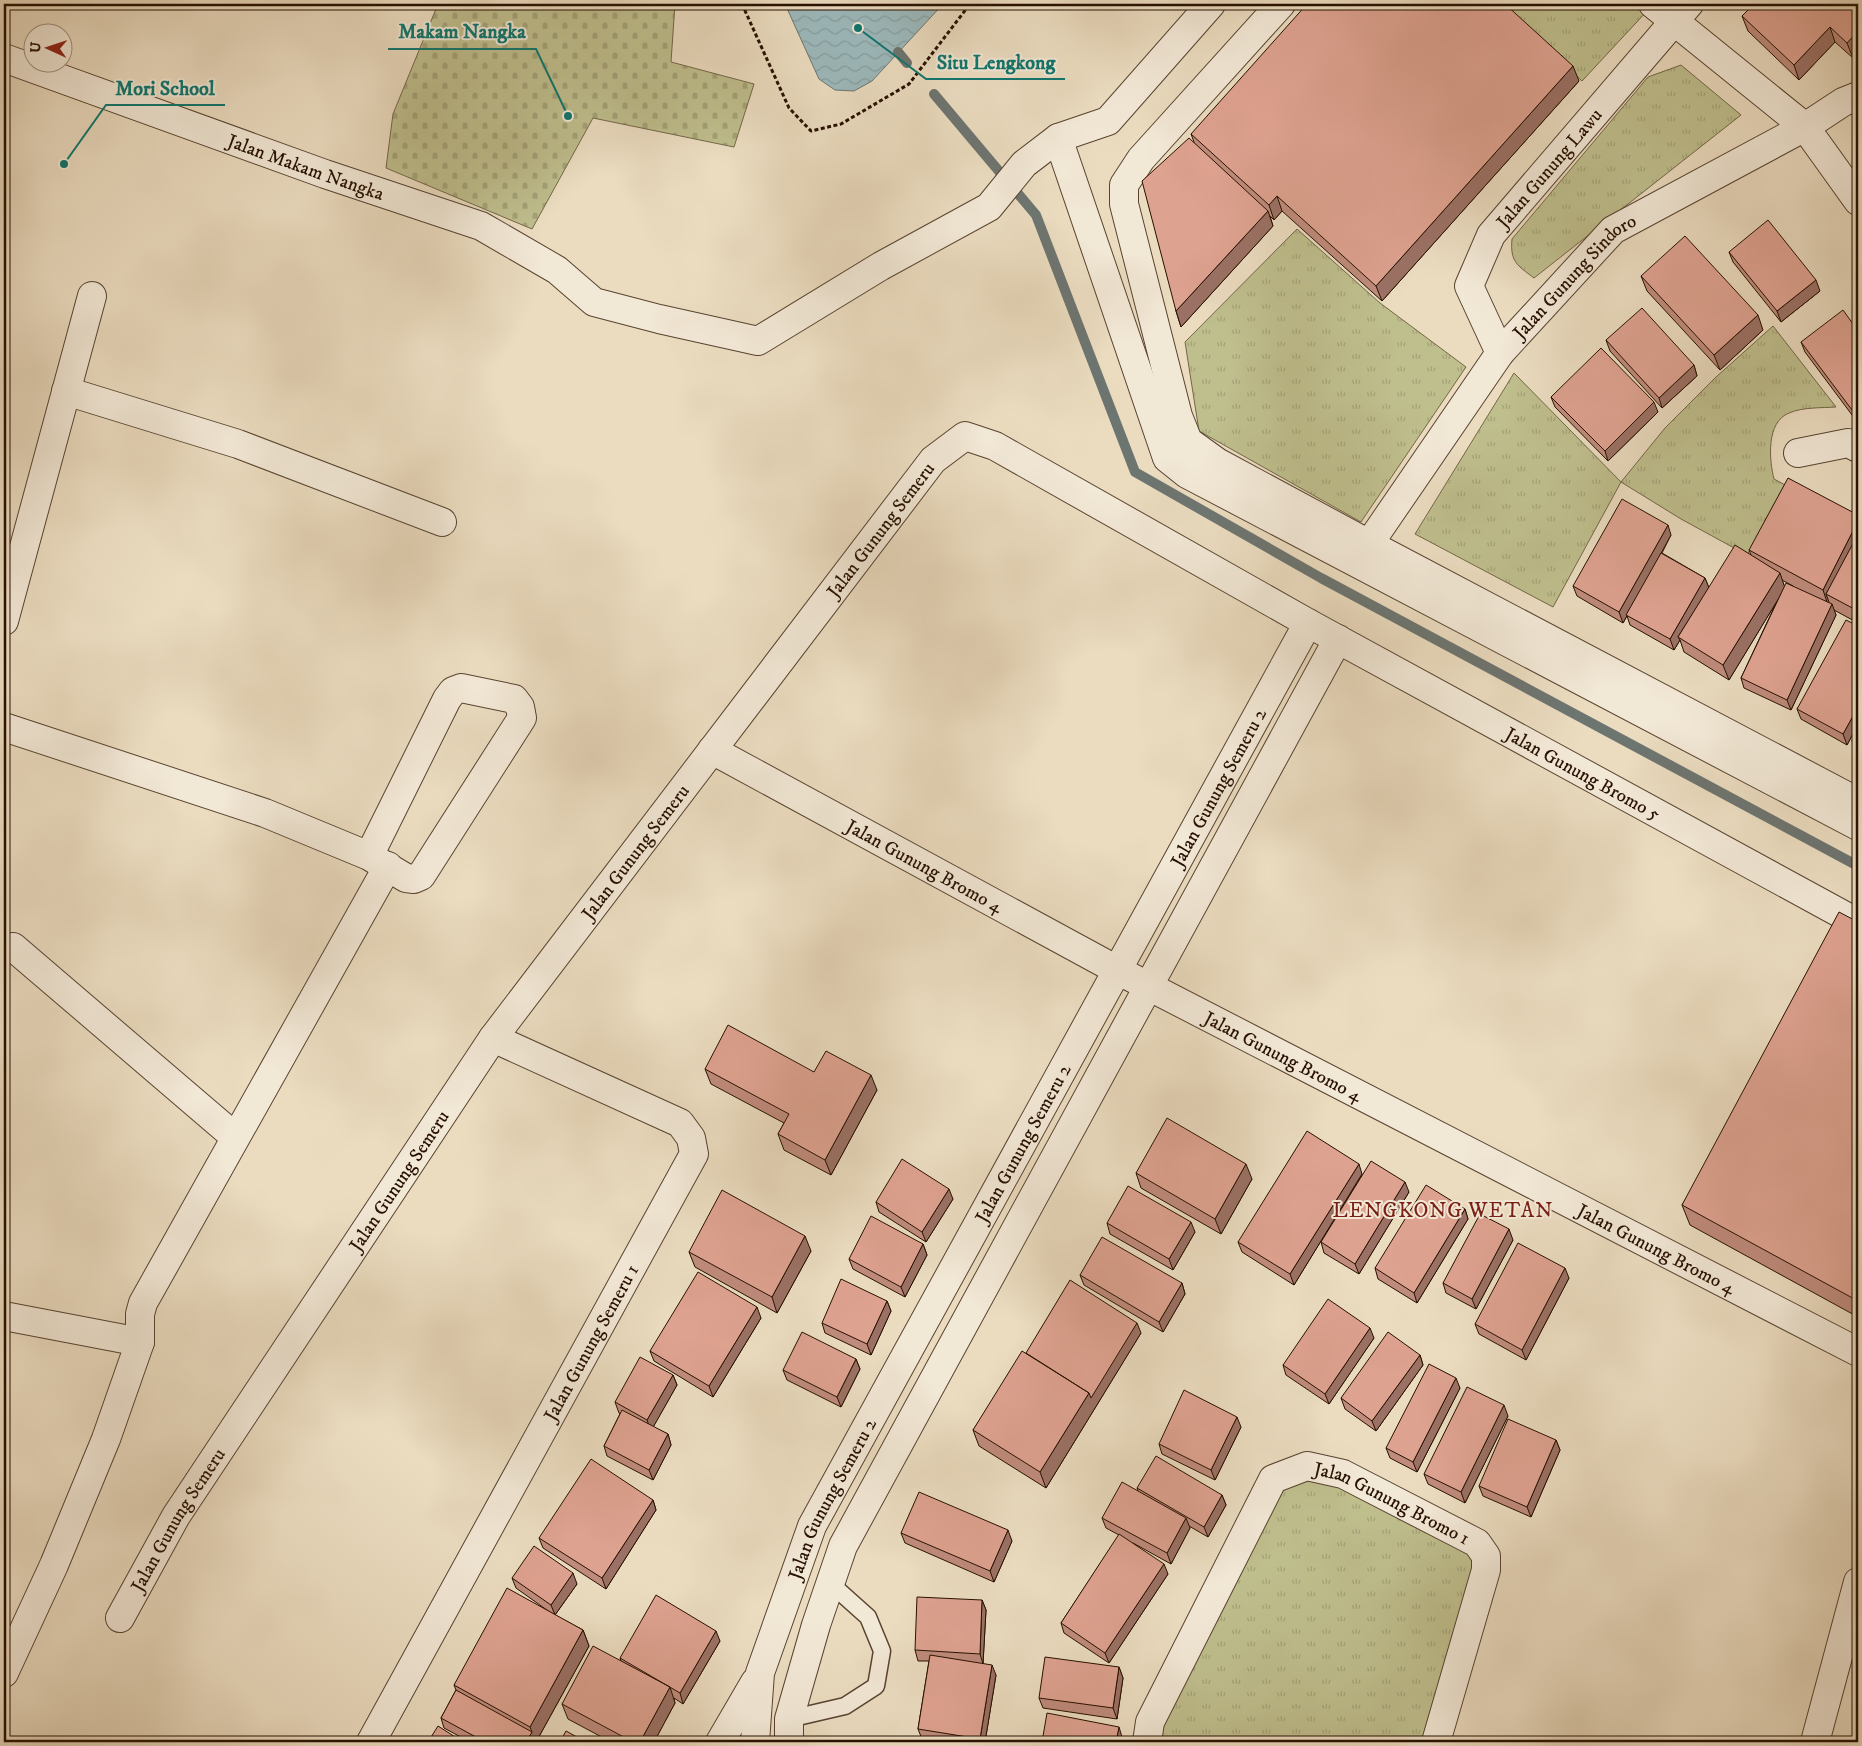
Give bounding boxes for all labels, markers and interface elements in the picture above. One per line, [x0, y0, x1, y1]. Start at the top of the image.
callout: Makam Nangka [388, 14, 536, 49]
text: Makam Nangka [398, 20, 526, 45]
north arrow [22, 22, 72, 72]
text: U [27, 41, 45, 53]
callout: Situ Lengkong [926, 44, 1065, 79]
text: Situ Lengkong [937, 51, 1056, 76]
callout: Mori School [106, 70, 225, 105]
text: Mori School [115, 77, 216, 102]
street label: Jalan Gunung Lawu [1491, 104, 1608, 235]
street label: Jalan Makam Nangka [222, 129, 387, 206]
street label: Jalan Gunung Sindoro [1507, 210, 1640, 346]
street label: Jalan Gunung Semeru [821, 458, 940, 604]
street label: Jalan Gunung Semeru 2 [1165, 704, 1272, 873]
street label: Jalan Gunung Bromo 5 [1499, 722, 1664, 826]
street label: Jalan Gunung Semeru [576, 780, 695, 926]
street label: Jalan Gunung Bromo 4 [840, 814, 1007, 919]
street label: Jalan Gunung Bromo 4 [1198, 1006, 1366, 1108]
street label: Jalan Gunung Semeru 2 [970, 1060, 1077, 1229]
street label: Jalan Gunung Semeru [344, 1107, 455, 1258]
district label: LENGKONG WETAN [1333, 1198, 1553, 1224]
street label: Jalan Gunung Bromo 4 [1571, 1198, 1740, 1300]
street label: Jalan Gunung Semeru 1 [539, 1261, 644, 1427]
street label: Jalan Gunung Semeru 2 [783, 1414, 882, 1585]
street label: Jalan Gunung Semeru [126, 1444, 231, 1598]
street label: Jalan Gunung Bromo 1 [1310, 1457, 1473, 1550]

